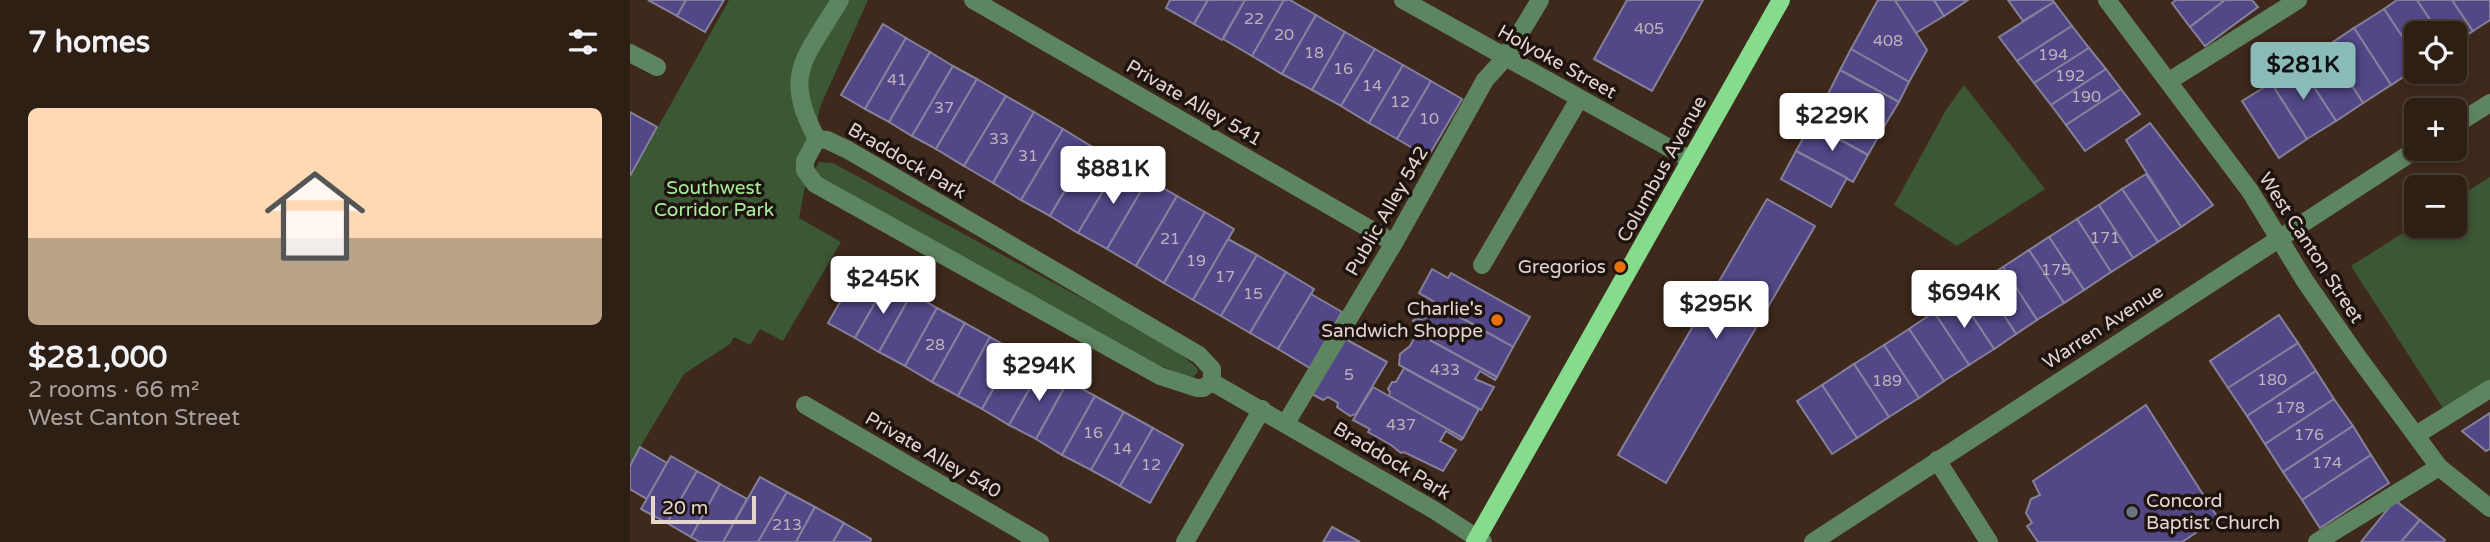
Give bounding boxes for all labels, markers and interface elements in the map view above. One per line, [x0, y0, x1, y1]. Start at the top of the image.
house number: 22 [1244, 9, 1264, 29]
house number: 405 [1634, 19, 1664, 39]
street label: Holyoke Street [1494, 20, 1620, 104]
map controls [2404, 21, 2467, 238]
button: locate [2404, 21, 2467, 84]
icon: filters [564, 23, 602, 61]
text: 7 homes [28, 24, 150, 61]
house number: 20 [1274, 25, 1294, 45]
house number: 408 [1873, 31, 1903, 51]
pin: $281K [2254, 42, 2352, 102]
house number: 18 [1304, 43, 1324, 63]
house number: 194 [2038, 45, 2068, 65]
text: $281K [2267, 51, 2339, 79]
street label: Private Alley 541 [1122, 55, 1266, 151]
house number: 16 [1333, 59, 1353, 79]
house number: 192 [2055, 66, 2085, 86]
house number: 41 [887, 70, 907, 90]
house number: 14 [1362, 76, 1382, 96]
house number: 190 [2071, 87, 2101, 107]
house number: 12 [1390, 92, 1410, 112]
street label: Columbus Avenue [1613, 92, 1711, 246]
pin: $229K [1783, 94, 1881, 153]
house number: 37 [934, 98, 954, 118]
button: + [2404, 98, 2467, 161]
text: $229K [1796, 102, 1868, 130]
house number: 10 [1419, 109, 1439, 129]
street label: Braddock Park [844, 118, 970, 204]
house number: 33 [989, 129, 1009, 149]
street label: Public Alley 542 [1341, 142, 1433, 280]
house number: 31 [1018, 146, 1038, 166]
pin: $881K [1064, 146, 1162, 206]
icon: home [252, 153, 378, 279]
text: $881K [1077, 155, 1149, 183]
street label: West Canton Street [2254, 169, 2368, 327]
button: − [2404, 175, 2467, 238]
park label: Southwest Corridor Park [654, 177, 774, 221]
house number: 171 [2090, 228, 2120, 248]
house number: 21 [1160, 229, 1180, 249]
house number: 19 [1186, 251, 1206, 271]
pin: $245K [834, 256, 932, 316]
place label: Gregorios [1518, 256, 1606, 278]
marker: Gregorios [1612, 259, 1628, 275]
house number: 175 [2041, 260, 2071, 280]
text: $245K [847, 265, 919, 293]
house number: 17 [1215, 267, 1235, 287]
pin: $694K [1915, 270, 2013, 330]
text: $694K [1928, 279, 2000, 307]
street label: Warren Avenue [2039, 280, 2167, 374]
pin: $295K [1667, 282, 1765, 341]
house number: 15 [1243, 284, 1263, 304]
text: $295K [1680, 290, 1752, 318]
place label: Charlie's Sandwich Shoppe [1321, 298, 1483, 342]
marker: Charlie's Sandwich Shoppe [1489, 312, 1505, 328]
house number: 28 [925, 335, 945, 355]
text: $281,000 [28, 339, 167, 376]
pin: $294K [990, 344, 1088, 403]
text: $294K [1003, 352, 1075, 380]
house number: 433 [1430, 360, 1460, 380]
house number: 5 [1344, 365, 1354, 385]
house number: 180 [2257, 370, 2287, 390]
house number: 189 [1872, 371, 1902, 391]
text: 2 rooms · 66 m² [28, 376, 199, 404]
house number: 178 [2275, 398, 2305, 418]
text: West Canton Street [28, 404, 240, 432]
street label: Private Alley 540 [861, 407, 1005, 503]
house number: 437 [1386, 415, 1416, 435]
street label: Braddock Park [1330, 417, 1454, 505]
house number: 16 [1083, 423, 1103, 443]
house number: 176 [2294, 425, 2324, 445]
house number: 14 [1112, 439, 1132, 459]
house number: 174 [2312, 453, 2342, 473]
house number: 12 [1141, 455, 1161, 475]
place label: Concord Baptist Church [2146, 490, 2280, 534]
scale bar [651, 493, 756, 525]
text: 20 m [662, 497, 708, 519]
marker: Concord Baptist Church [2124, 504, 2140, 520]
house number: 213 [772, 515, 802, 535]

